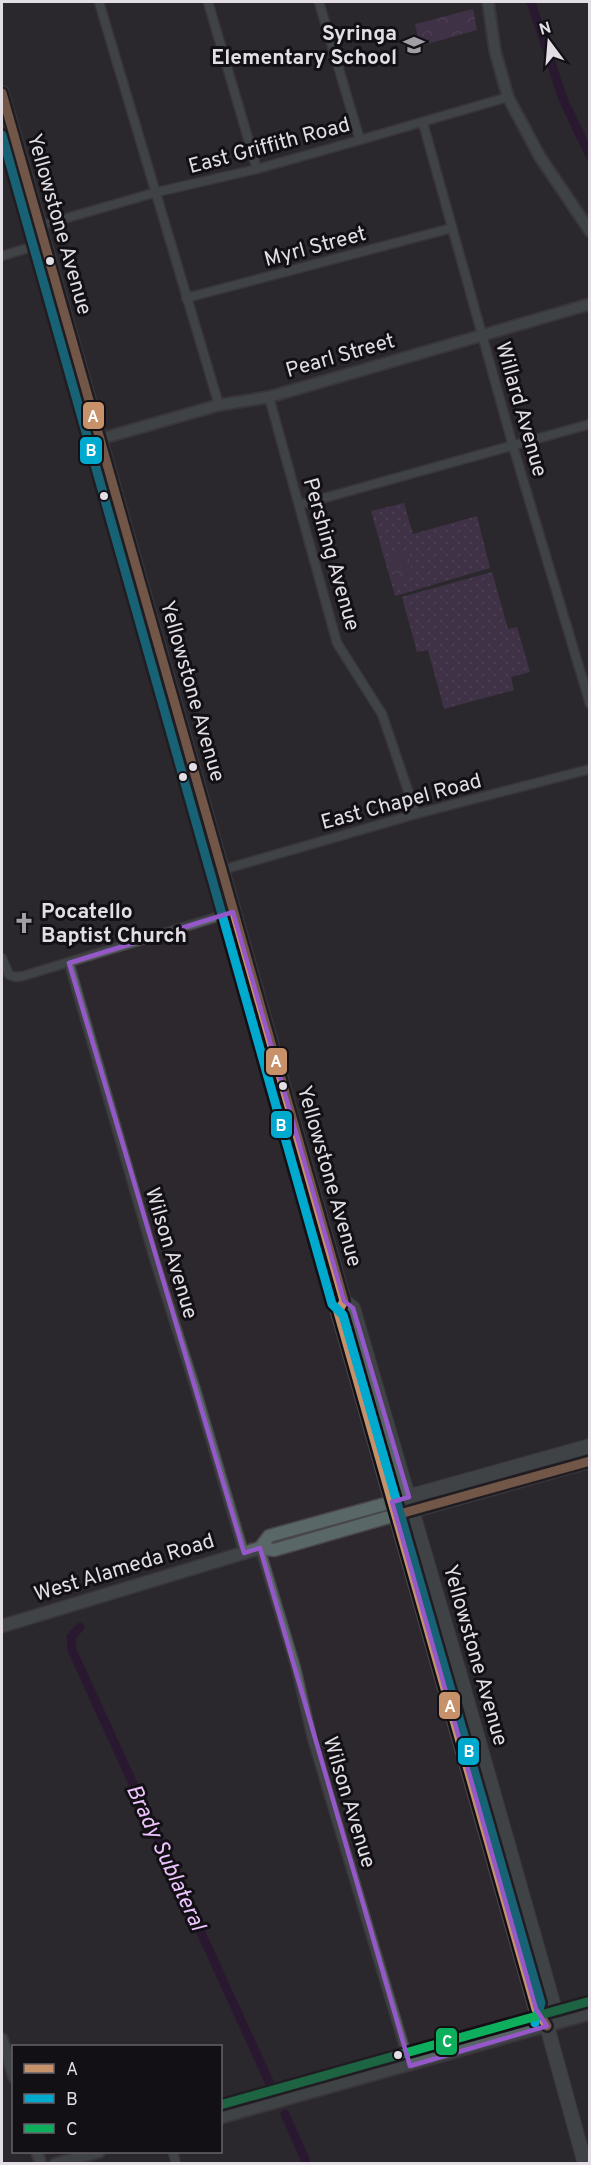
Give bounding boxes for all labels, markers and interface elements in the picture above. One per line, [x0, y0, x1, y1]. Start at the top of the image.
north arrow [519, 12, 579, 72]
text: N [537, 18, 554, 41]
place label: Syringa Elementary School [211, 21, 397, 72]
school or university icon: Syringa Elementary School [402, 33, 426, 57]
street label: East Griffith Road [186, 112, 353, 181]
street label: Yellowstone Avenue [20, 131, 97, 318]
street label: Myrl Street [261, 221, 369, 274]
unlabelled marker [44, 255, 56, 267]
street label: Pearl Street [283, 328, 398, 385]
street label: Willard Avenue [488, 339, 553, 480]
line badge: A [82, 401, 105, 430]
text: A [87, 408, 99, 428]
line badge: B [79, 436, 103, 465]
text: B [85, 442, 97, 462]
street label: Pershing Avenue [296, 475, 365, 634]
unlabelled marker [98, 490, 110, 502]
street label: Yellowstone Avenue [153, 598, 230, 785]
unlabelled marker [187, 761, 199, 773]
street label: East Chapel Road [318, 768, 485, 837]
unlabelled marker [177, 771, 189, 783]
place label: Pocatello Baptist Church [41, 899, 187, 950]
church icon: Pocatello Baptist Church [12, 911, 36, 935]
line badge: A [265, 1047, 288, 1076]
text: A [270, 1053, 282, 1073]
unlabelled marker [277, 1080, 289, 1092]
street label: Yellowstone Avenue [290, 1083, 367, 1270]
line badge: B [270, 1110, 293, 1139]
text: B [275, 1117, 287, 1137]
street label: Wilson Avenue [138, 1185, 203, 1322]
street label: West Alameda Road [31, 1528, 218, 1609]
street label: Yellowstone Avenue [438, 1561, 514, 1749]
line badge: A [438, 1691, 461, 1720]
street label: Wilson Avenue [316, 1734, 381, 1871]
line badge: B [457, 1737, 480, 1766]
text: B [463, 1743, 475, 1763]
water label: Brady Sublateral [119, 1781, 211, 1937]
line badge: C [435, 2027, 458, 2056]
text: C [442, 2033, 452, 2053]
legend [12, 2045, 222, 2153]
unlabelled marker [392, 2049, 404, 2061]
text: A [66, 2059, 78, 2082]
text: B [66, 2089, 78, 2112]
text: C [66, 2119, 78, 2142]

